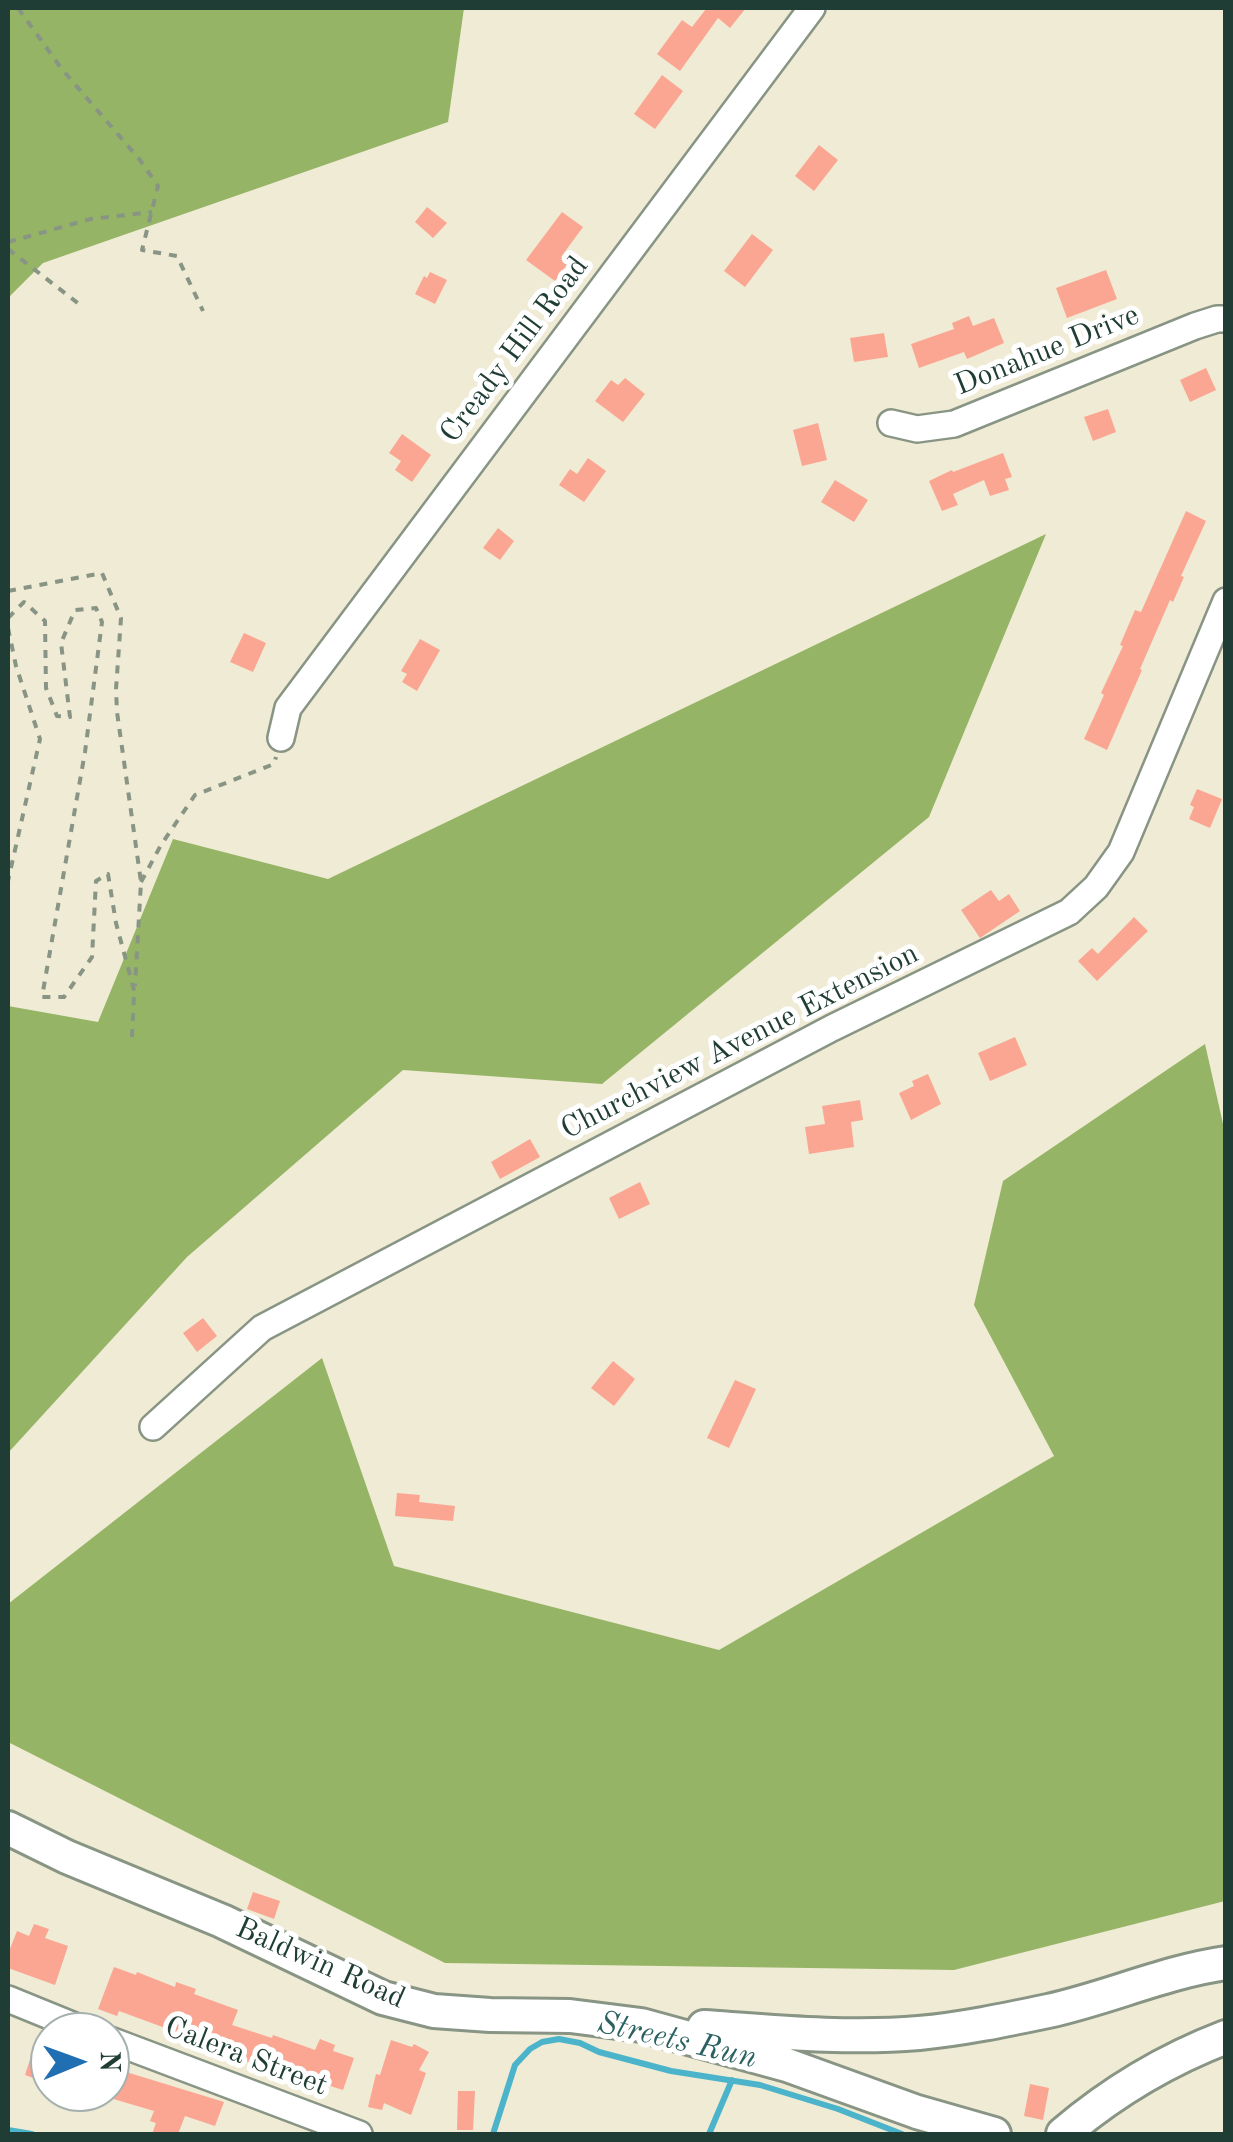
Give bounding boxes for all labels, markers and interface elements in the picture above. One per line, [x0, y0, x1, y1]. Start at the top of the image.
street label: Cready Hill Road [433, 250, 597, 450]
street label: Donahue Drive [949, 298, 1145, 404]
street label: Churchview Avenue Extension [555, 936, 925, 1148]
street label: Baldwin Road [230, 1911, 410, 2017]
water label: Streets Run [594, 2004, 760, 2078]
street label: Calera Street [159, 2009, 333, 2105]
north arrow [30, 2012, 130, 2112]
text: N [94, 2051, 122, 2072]

